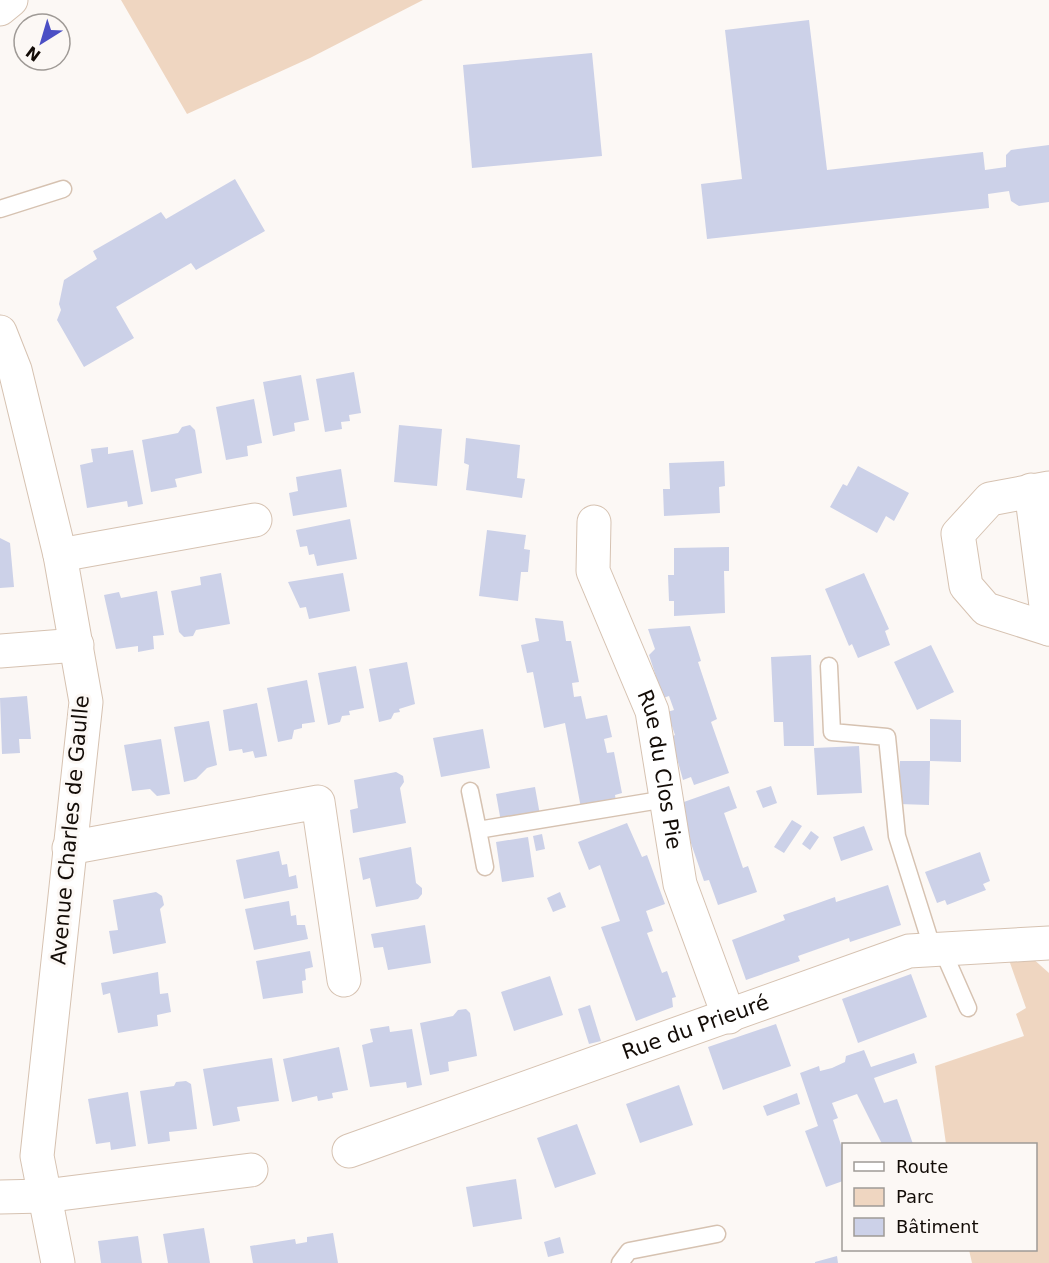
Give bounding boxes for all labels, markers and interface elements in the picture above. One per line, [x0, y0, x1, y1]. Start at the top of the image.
north arrow [12, 12, 72, 72]
text: N [22, 42, 44, 65]
street label: Rue du Clos Pie [632, 686, 686, 851]
street label: Avenue Charles de Gaulle [46, 694, 94, 966]
street label: Rue du Prieuré [619, 990, 772, 1064]
legend [842, 1143, 1037, 1251]
text: Route [896, 1156, 948, 1177]
text: Parc [896, 1186, 934, 1207]
text: Bâtiment [896, 1216, 979, 1237]

